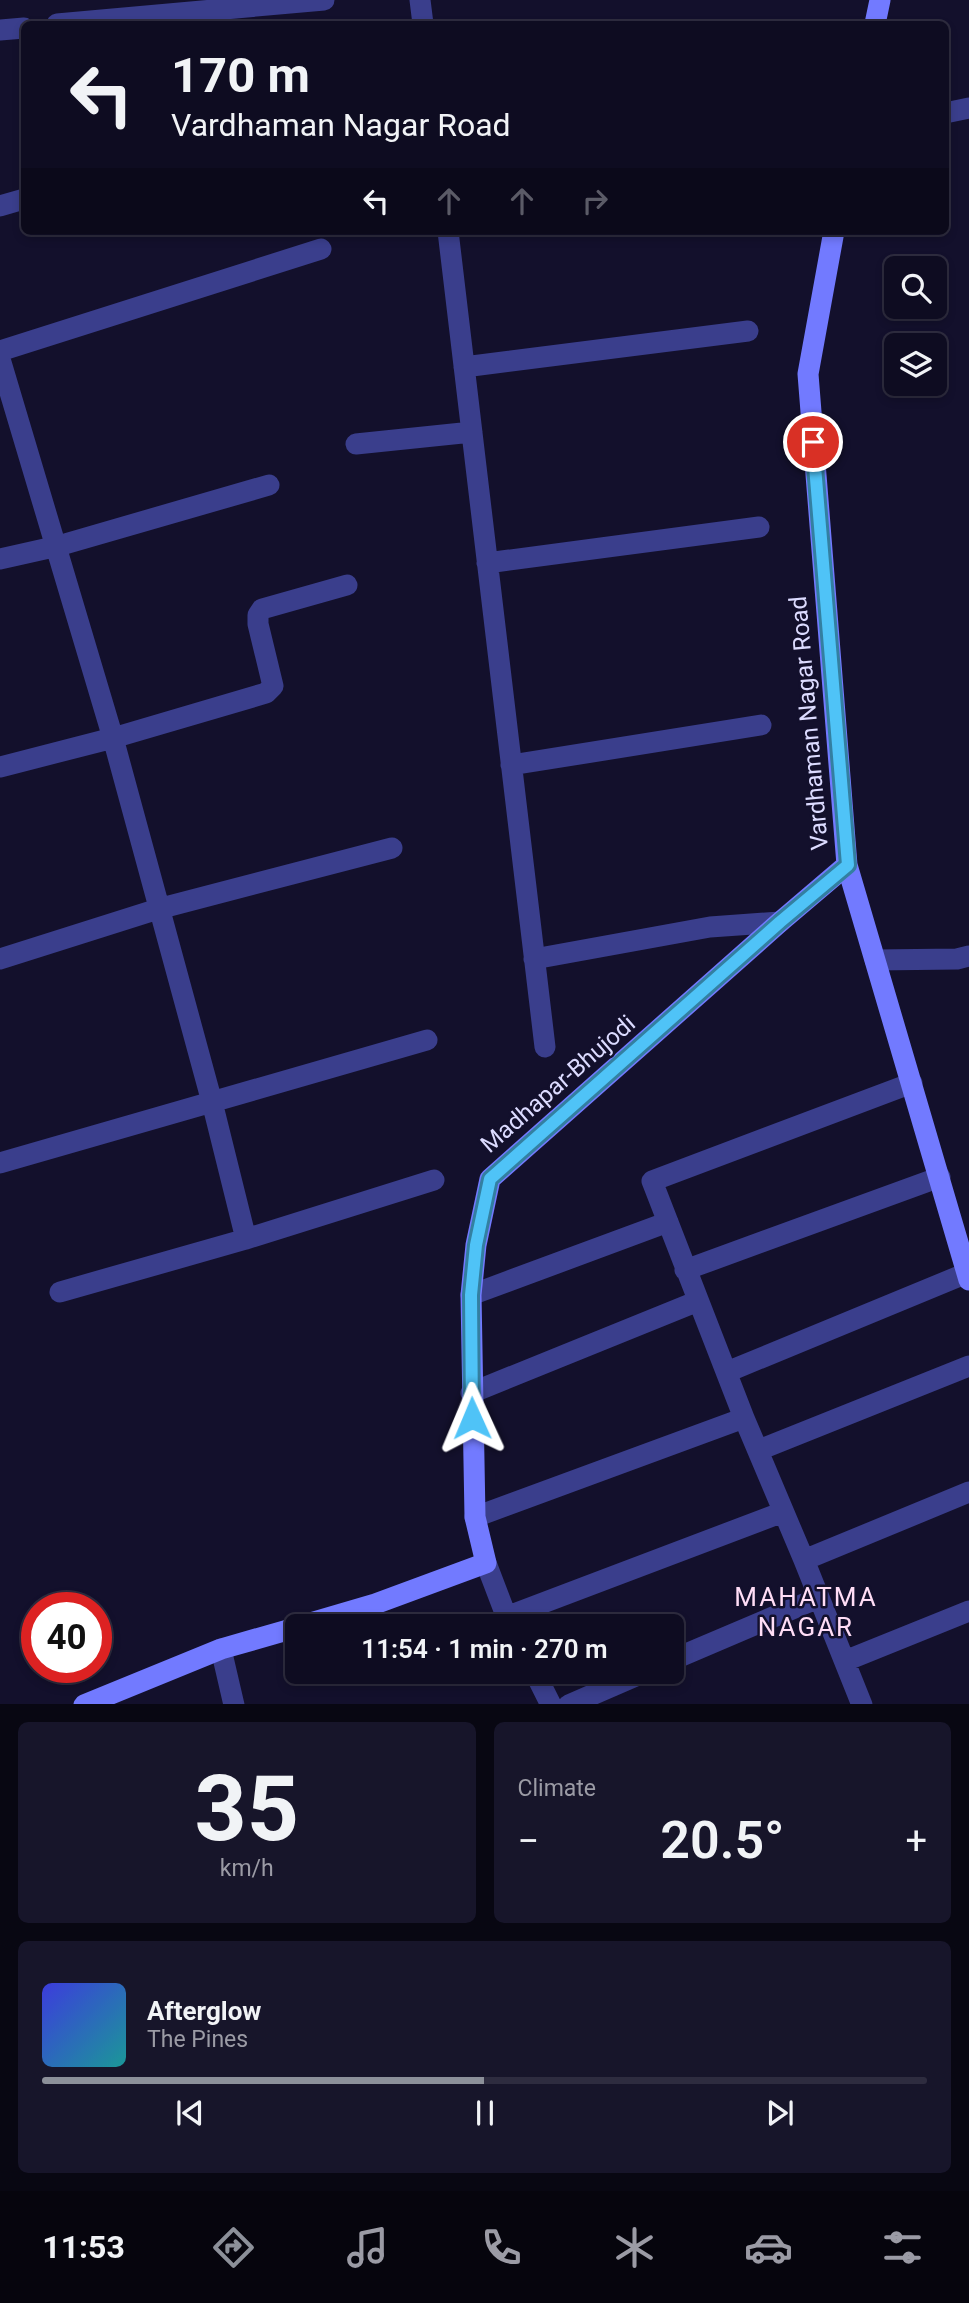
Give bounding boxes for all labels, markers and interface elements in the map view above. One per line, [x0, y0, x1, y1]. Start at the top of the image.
text: 170 m [171, 47, 310, 104]
icon: left [56, 49, 147, 140]
text: Vardhaman Nagar Road [171, 106, 511, 144]
icon: left [357, 182, 395, 220]
icon: ahead [430, 182, 468, 220]
icon: ahead [503, 182, 541, 220]
icon: right [576, 182, 614, 220]
map controls [884, 256, 947, 396]
button: search [884, 256, 947, 319]
button: layers [884, 333, 947, 396]
pin [783, 412, 843, 472]
icon: arrive [794, 423, 832, 461]
street label: Vardhaman Nagar Road [784, 595, 834, 851]
street label: Madhapar-Bhujodi [475, 1009, 641, 1159]
position arrow [435, 1381, 509, 1455]
district label: MAHATMA NAGAR [734, 1582, 878, 1642]
speed limit sign: 40 [21, 1592, 112, 1683]
text: 11:54 · 1 min · 270 m [361, 1634, 608, 1664]
text: 35 [195, 1756, 299, 1862]
text: Climate [518, 1775, 596, 1802]
text: 20.5° [660, 1810, 784, 1871]
text: − [518, 1819, 539, 1863]
text: + [905, 1819, 927, 1863]
text: km/h [220, 1855, 274, 1882]
text: Afterglow [147, 1996, 261, 2026]
text: The Pines [147, 2026, 248, 2053]
icon: previous [171, 2094, 209, 2132]
icon: pause [466, 2094, 504, 2132]
icon: next [761, 2094, 799, 2132]
icon: directions [209, 2223, 258, 2272]
icon: music [343, 2223, 392, 2272]
icon: phone [477, 2223, 526, 2272]
icon: climate [610, 2223, 659, 2272]
icon: car [744, 2223, 793, 2272]
icon: filters [878, 2223, 927, 2272]
text: 11:53 [42, 2228, 125, 2266]

